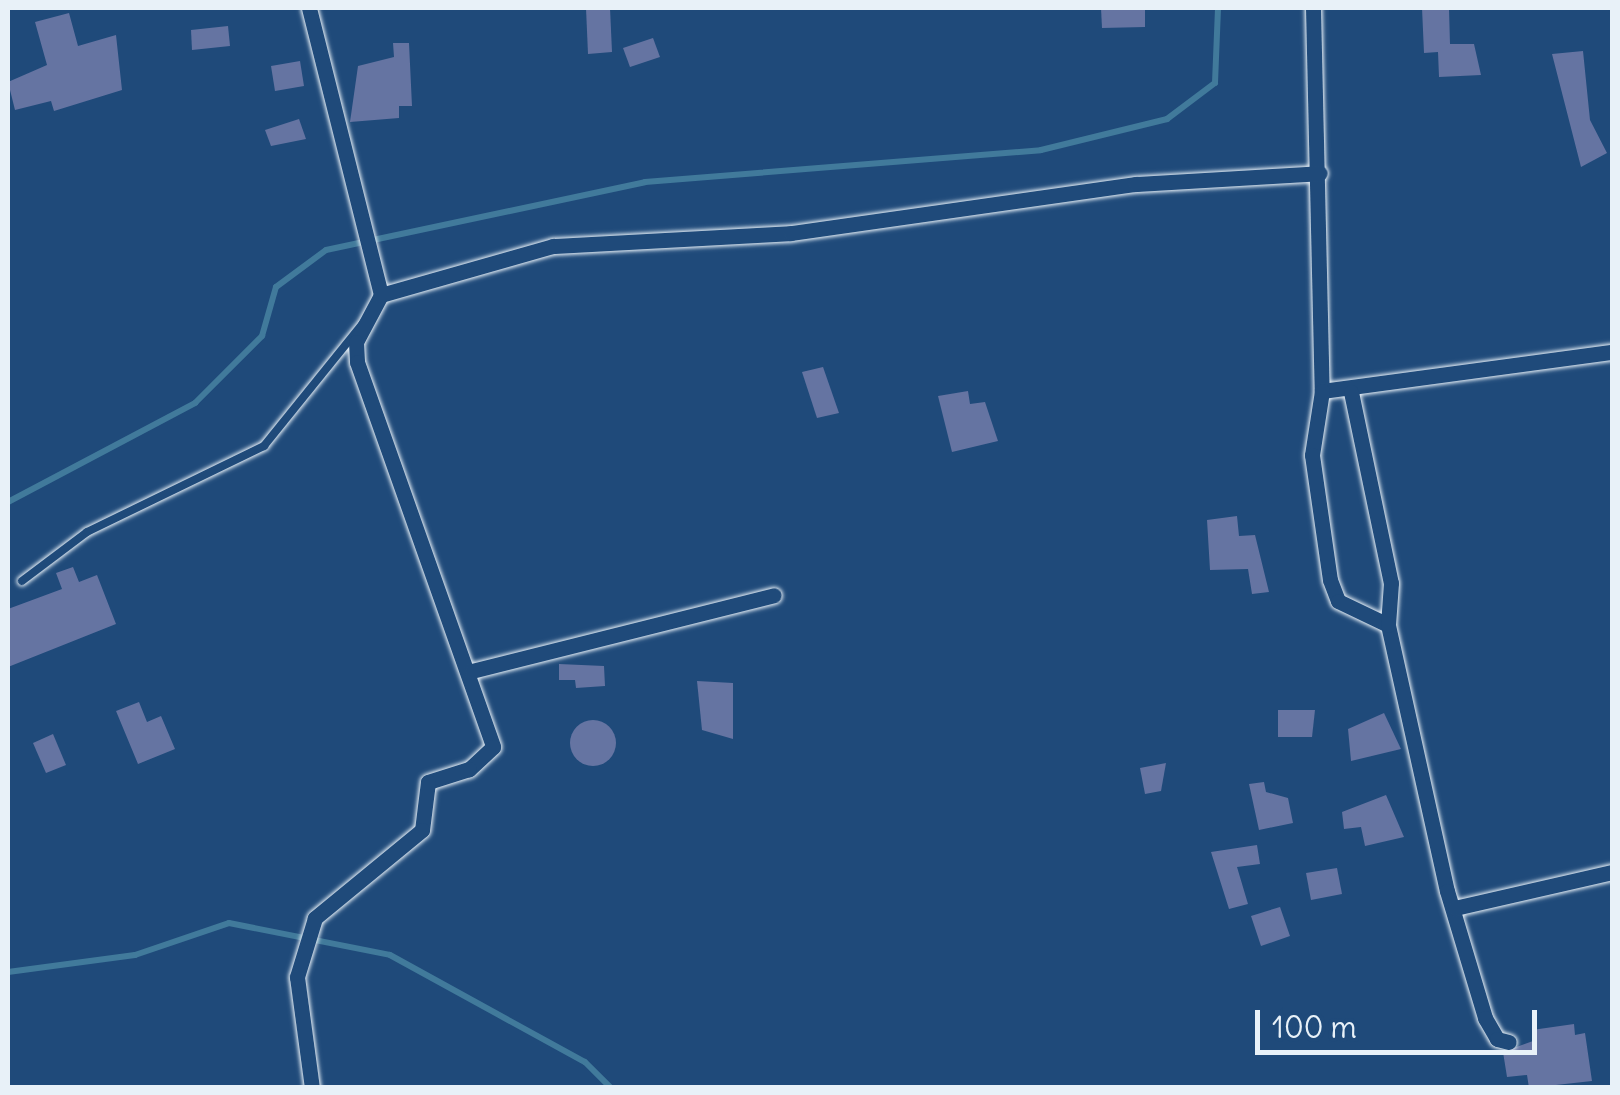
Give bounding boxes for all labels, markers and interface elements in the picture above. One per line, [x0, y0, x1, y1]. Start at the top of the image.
scale bar [1260, 990, 1542, 1052]
text: 100 m [1272, 1008, 1357, 1046]

